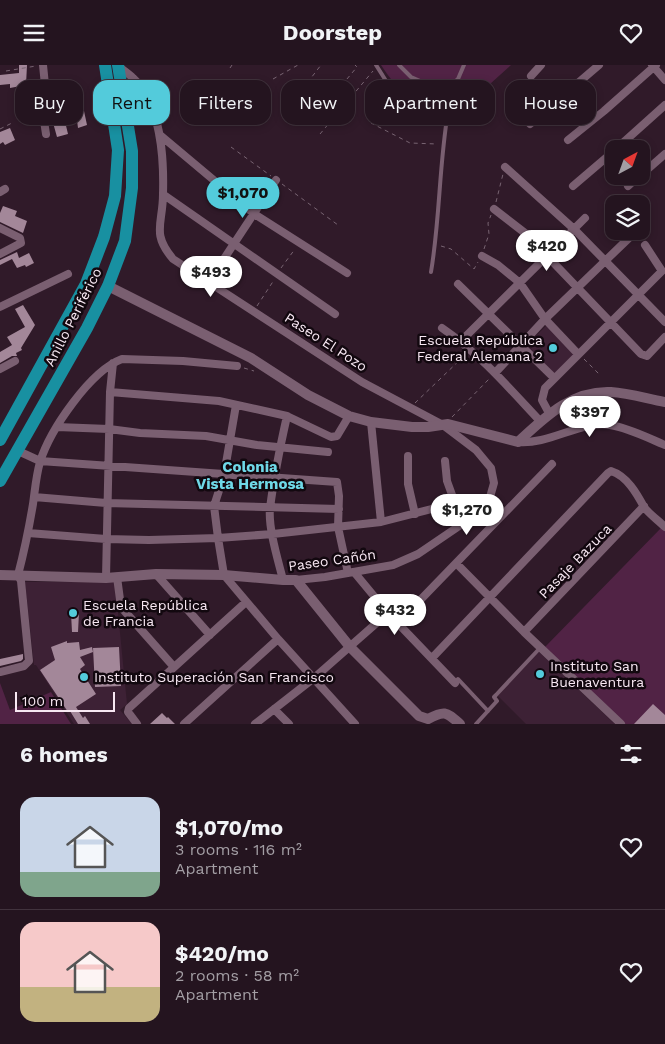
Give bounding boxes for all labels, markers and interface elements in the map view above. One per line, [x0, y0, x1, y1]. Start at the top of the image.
icon: menu [20, 19, 48, 47]
icon: heart [617, 19, 645, 47]
text: Doorstep [283, 20, 382, 45]
chip: Buy [15, 80, 83, 125]
chip: Rent [93, 80, 170, 125]
chip: Filters [180, 80, 271, 125]
chip: New [281, 80, 355, 125]
chip: Apartment [365, 80, 495, 125]
chip: House [505, 80, 596, 125]
north arrow [605, 140, 650, 185]
map controls [605, 140, 650, 240]
pin: $1,070 [202, 177, 284, 219]
text: $1,070 [217, 183, 269, 202]
button: layers [605, 195, 650, 240]
pin: $420 [517, 229, 577, 272]
text: $420 [527, 236, 567, 255]
pin: $493 [181, 255, 241, 298]
text: $493 [191, 262, 231, 281]
street label: Anillo Periférico [41, 265, 105, 369]
street label: Paseo El Pozo [282, 309, 370, 375]
place label: Escuela República Federal Alemana 2 [417, 332, 543, 364]
marker: Escuela República Federal Alemana 2 [547, 342, 559, 354]
pin: $397 [560, 395, 620, 438]
text: $397 [571, 402, 609, 421]
district label: Colonia Vista Hermosa [196, 458, 304, 493]
pin: $1,270 [426, 493, 508, 536]
text: $1,270 [442, 500, 492, 519]
street label: Pasaje Bazuca [535, 520, 615, 602]
street label: Paseo Cañón [287, 546, 377, 574]
pin: $432 [365, 593, 425, 636]
place label: Escuela República de Francia [83, 597, 208, 629]
text: $432 [375, 600, 415, 619]
marker: Escuela República de Francia [67, 607, 79, 619]
place label: Instituto San Buenaventura [550, 658, 644, 690]
marker: Instituto San Buenaventura [534, 668, 546, 680]
place label: Instituto Superación San Francisco [94, 669, 334, 685]
marker: Instituto Superación San Francisco [78, 671, 90, 683]
scale bar [15, 689, 115, 712]
text: 100 m [22, 693, 63, 709]
icon: filters [617, 740, 645, 768]
text: 6 homes [20, 742, 108, 767]
text: $1,070/mo [175, 815, 283, 840]
icon: home [60, 817, 120, 877]
icon: heart [617, 833, 645, 861]
text: 3 rooms · 116 m² [175, 840, 302, 859]
text: Apartment [175, 859, 258, 878]
text: $420/mo [175, 941, 269, 966]
icon: home [60, 942, 120, 1002]
icon: heart [617, 958, 645, 986]
text: 2 rooms · 58 m² [175, 966, 299, 985]
text: Apartment [175, 985, 258, 1004]

